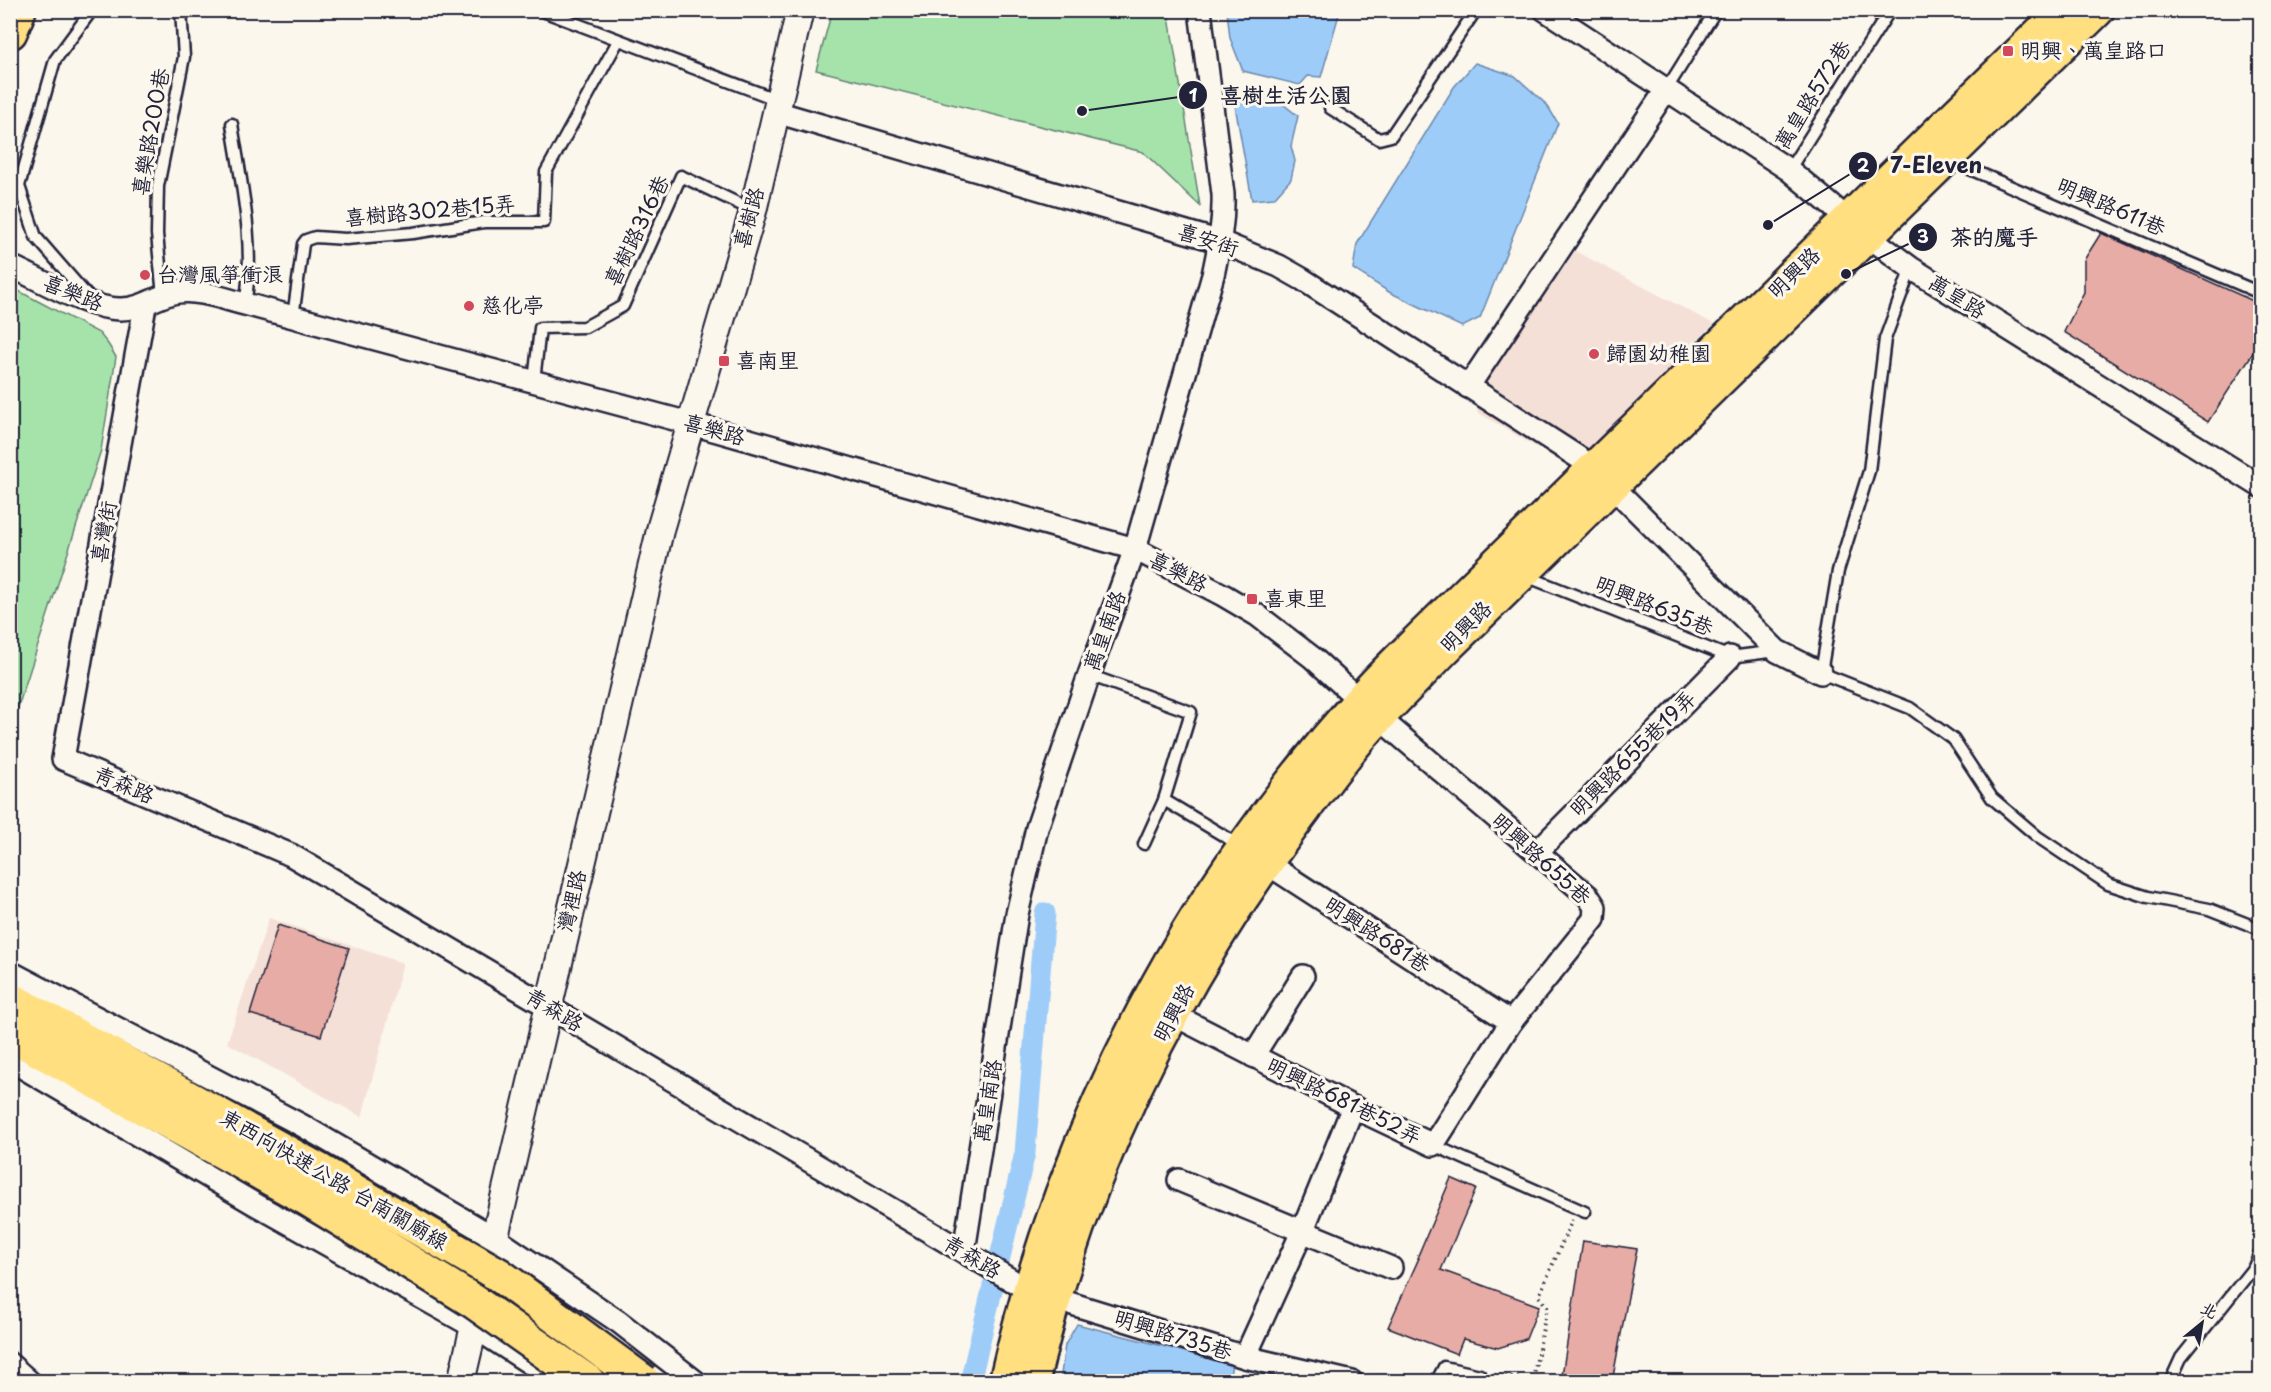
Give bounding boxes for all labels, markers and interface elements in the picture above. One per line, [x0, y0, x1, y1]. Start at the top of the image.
street label: 萬皇路572巷 [1765, 33, 1858, 155]
place label: 明興、萬皇路口 [2020, 33, 2167, 65]
marker: 明興、萬皇路口 [2001, 44, 2015, 58]
street label: 喜樂路200巷 [122, 65, 176, 198]
callout: 喜樹生活公園 [1178, 75, 1364, 115]
text: 喜樹生活公園 [1220, 77, 1352, 110]
text: 1 [1189, 81, 1198, 108]
callout: 7-Eleven [1848, 146, 1994, 186]
text: 7-Eleven [1890, 147, 1982, 180]
text: 2 [1857, 151, 1870, 178]
street label: 明興路611巷 [2052, 168, 2171, 242]
street label: 喜樹路316巷 [594, 169, 676, 291]
street label: 喜樹路 [723, 183, 771, 252]
street label: 喜樹路302巷15弄 [343, 186, 517, 232]
street label: 喜安街 [1174, 213, 1244, 263]
callout: 茶的魔手 [1908, 217, 2050, 257]
text: 茶的魔手 [1950, 219, 2038, 252]
text: 3 [1917, 222, 1929, 249]
street label: 明興路 [1759, 238, 1826, 305]
place label: 台灣風箏衝浪 [157, 257, 283, 289]
street label: 喜樂路 [39, 265, 109, 318]
street label: 萬皇路 [1923, 265, 1993, 326]
marker: 台灣風箏衝浪 [138, 268, 152, 282]
place label: 慈化亭 [481, 288, 544, 320]
marker: 慈化亭 [462, 299, 476, 313]
place label: 歸園幼稚園 [1606, 336, 1711, 368]
place label: 喜南里 [736, 343, 799, 375]
marker: 歸園幼稚園 [1587, 347, 1601, 361]
marker: 喜南里 [717, 354, 731, 368]
street label: 喜樂路 [680, 404, 749, 452]
street label: 喜灣街 [81, 498, 123, 565]
street label: 喜樂路 [1144, 541, 1214, 599]
street label: 明興路635巷 [1591, 566, 1719, 642]
place label: 喜東里 [1264, 581, 1327, 613]
street label: 萬皇南路 [1074, 585, 1133, 675]
marker: 喜東里 [1245, 592, 1259, 606]
street label: 明興路 [1431, 592, 1498, 659]
street label: 明興路655巷19弄 [1561, 682, 1702, 823]
street label: 青森路 [90, 756, 160, 810]
street label: 明興路655巷 [1485, 804, 1600, 911]
street label: 灣裡路 [547, 866, 593, 935]
street label: 明興路681巷 [1319, 887, 1437, 980]
street label: 明興路 [1143, 977, 1201, 1047]
street label: 青森路 [520, 978, 590, 1038]
street label: 明興路681巷52弄 [1262, 1048, 1428, 1151]
street label: 萬皇南路 [964, 1057, 1008, 1145]
street label: 東西向快速公路 台南關廟線 [215, 1100, 455, 1257]
street label: 青森路 [938, 1225, 1008, 1285]
north arrow [2172, 1293, 2232, 1353]
text: 北 [2197, 1295, 2223, 1324]
street label: 明興路735巷 [1110, 1300, 1237, 1366]

